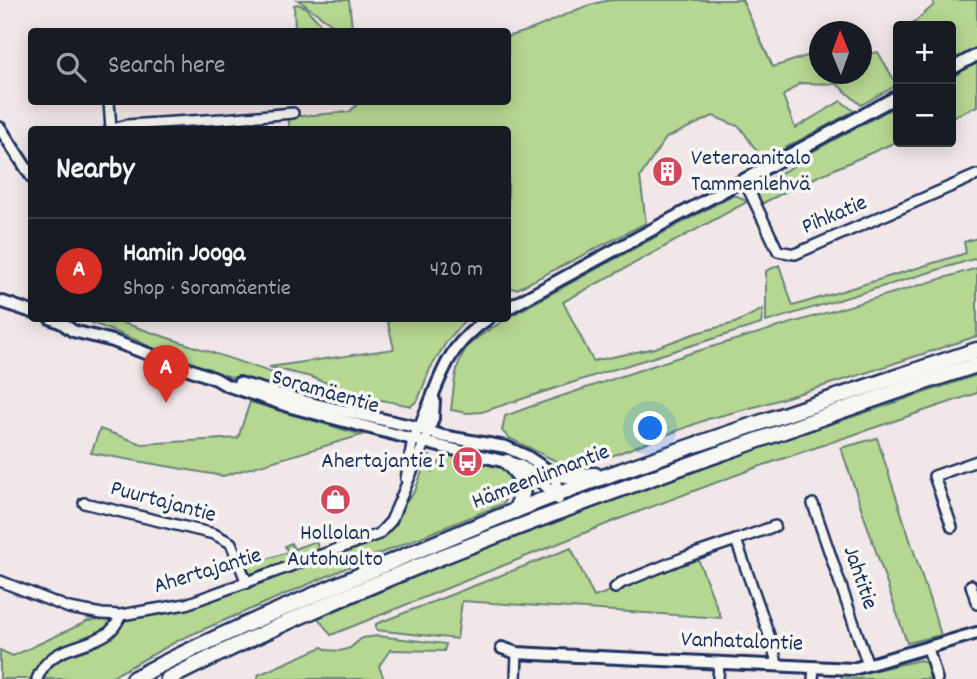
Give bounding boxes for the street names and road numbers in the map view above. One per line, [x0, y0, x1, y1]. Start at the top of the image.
street label: Pihkatie [797, 187, 873, 245]
street label: Soramäentie [267, 362, 383, 424]
street label: Hämeenlinnantie [467, 437, 615, 519]
street label: Puurtajantie [106, 473, 220, 533]
street label: Ahertajantie [150, 540, 266, 604]
street label: Jahtitie [833, 542, 885, 614]
street label: Vanhatalontie [680, 624, 804, 662]

